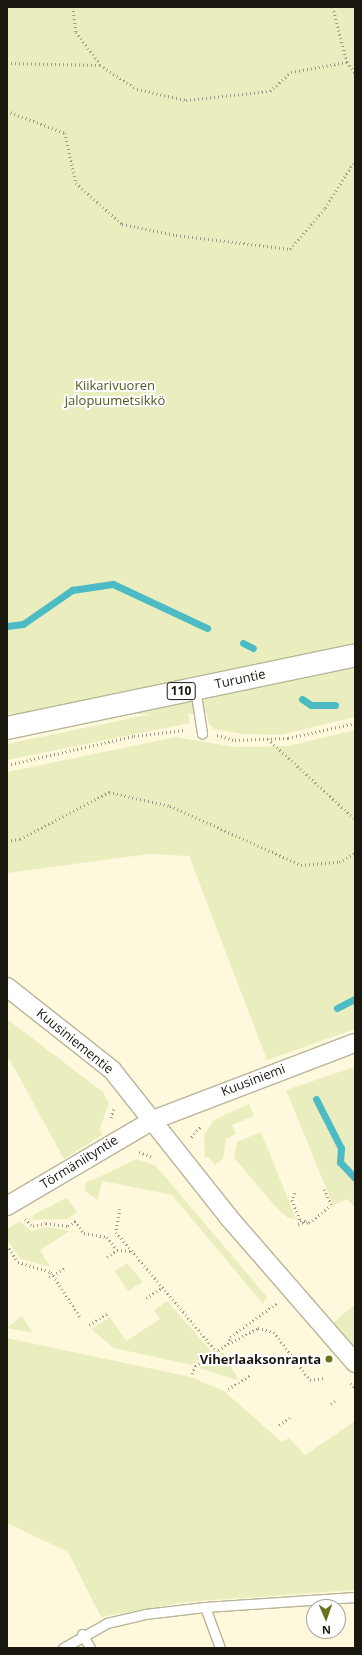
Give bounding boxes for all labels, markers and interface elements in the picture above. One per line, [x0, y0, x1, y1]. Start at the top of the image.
park label: Kiikarivuoren jalopuumetsikkö [65, 378, 165, 409]
street label: Turuntie [213, 666, 267, 692]
road number: 110 [166, 681, 196, 701]
street label: Kuusiniementie [33, 1005, 117, 1077]
street label: Kuusiniemi [219, 1061, 287, 1099]
street label: Törmäniityntie [37, 1132, 121, 1192]
place label: Viherlaaksonranta [200, 1351, 321, 1367]
marker: Viherlaaksonranta [324, 1354, 334, 1364]
north arrow [306, 1599, 346, 1639]
text: N [322, 1623, 331, 1638]

